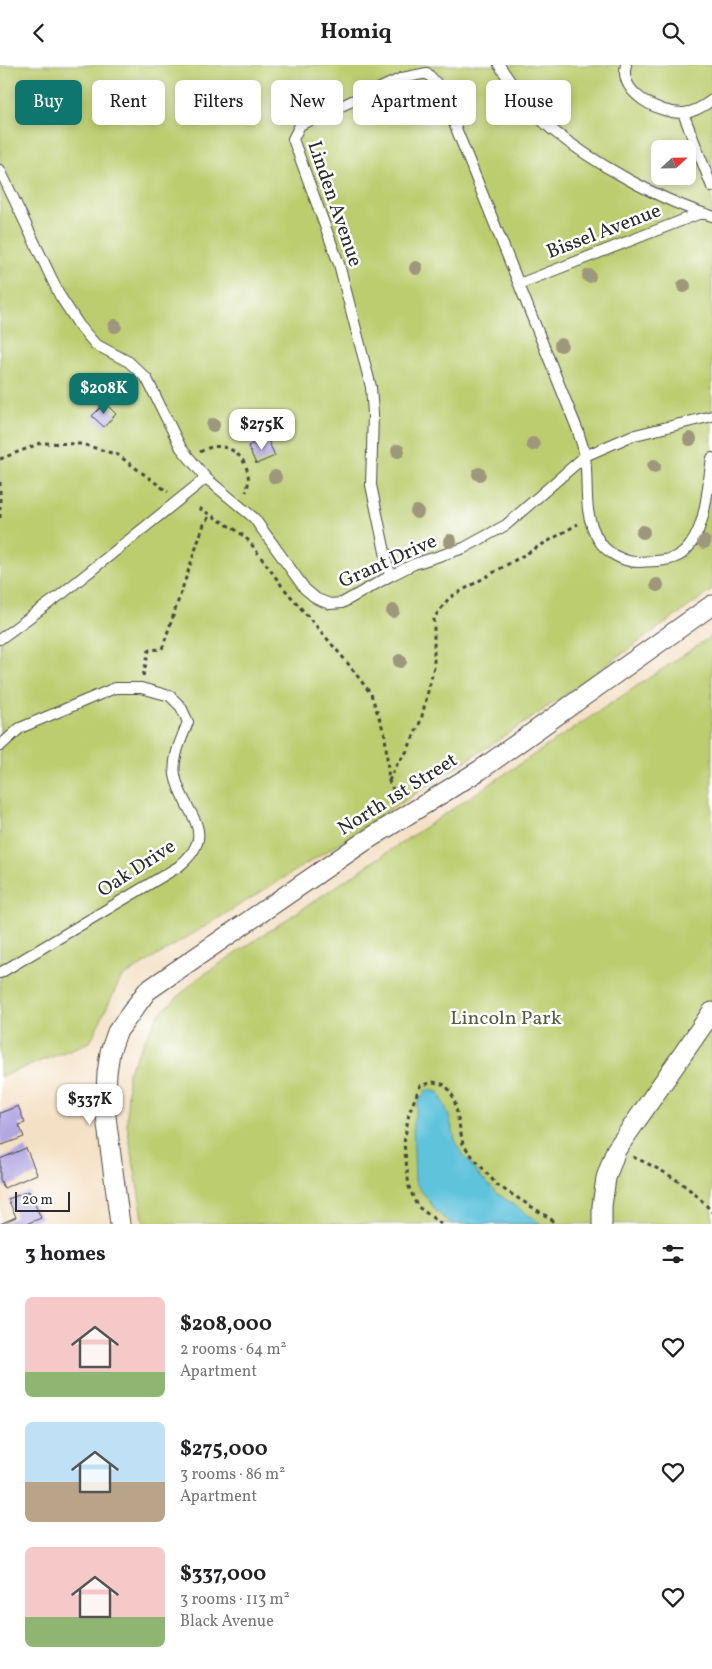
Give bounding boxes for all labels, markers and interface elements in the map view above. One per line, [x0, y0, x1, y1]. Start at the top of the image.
text: Homiq [320, 17, 392, 48]
icon: back [25, 19, 53, 47]
icon: search [659, 19, 687, 47]
chip: Buy [15, 80, 82, 125]
chip: Rent [92, 80, 165, 125]
chip: Filters [175, 80, 261, 125]
chip: New [271, 80, 343, 125]
chip: Apartment [353, 80, 476, 125]
chip: House [486, 80, 571, 125]
street label: Linden Avenue [299, 137, 369, 271]
north arrow [651, 140, 696, 185]
map controls [651, 140, 696, 185]
street label: Bissel Avenue [543, 197, 665, 267]
pin: $208K [69, 373, 139, 415]
text: $208K [80, 378, 128, 400]
pin: $275K [227, 409, 297, 451]
text: $275K [240, 414, 284, 436]
street label: Grant Drive [334, 528, 442, 596]
street label: North 1st Street [333, 747, 463, 843]
street label: Oak Drive [92, 833, 182, 905]
park label: Lincoln Park [450, 1005, 562, 1033]
pin: $337K [55, 1083, 125, 1126]
text: $337K [68, 1089, 112, 1111]
scale bar [15, 1189, 70, 1212]
text: 20 m [22, 1191, 53, 1210]
text: 3 homes [25, 1240, 106, 1269]
icon: filters [659, 1240, 687, 1268]
text: $208,000 [180, 1310, 272, 1339]
icon: home [65, 1317, 125, 1377]
icon: heart [659, 1333, 687, 1361]
text: 2 rooms · 64 m² [180, 1339, 287, 1361]
text: Apartment [180, 1361, 257, 1383]
text: $275,000 [180, 1435, 268, 1464]
icon: home [65, 1442, 125, 1502]
icon: heart [659, 1458, 687, 1486]
text: 3 rooms · 86 m² [180, 1464, 285, 1486]
text: Apartment [180, 1486, 257, 1508]
text: $337,000 [180, 1560, 266, 1589]
icon: home [65, 1567, 125, 1627]
icon: heart [659, 1583, 687, 1611]
text: 3 rooms · 113 m² [180, 1589, 290, 1611]
text: Black Avenue [180, 1611, 274, 1633]

